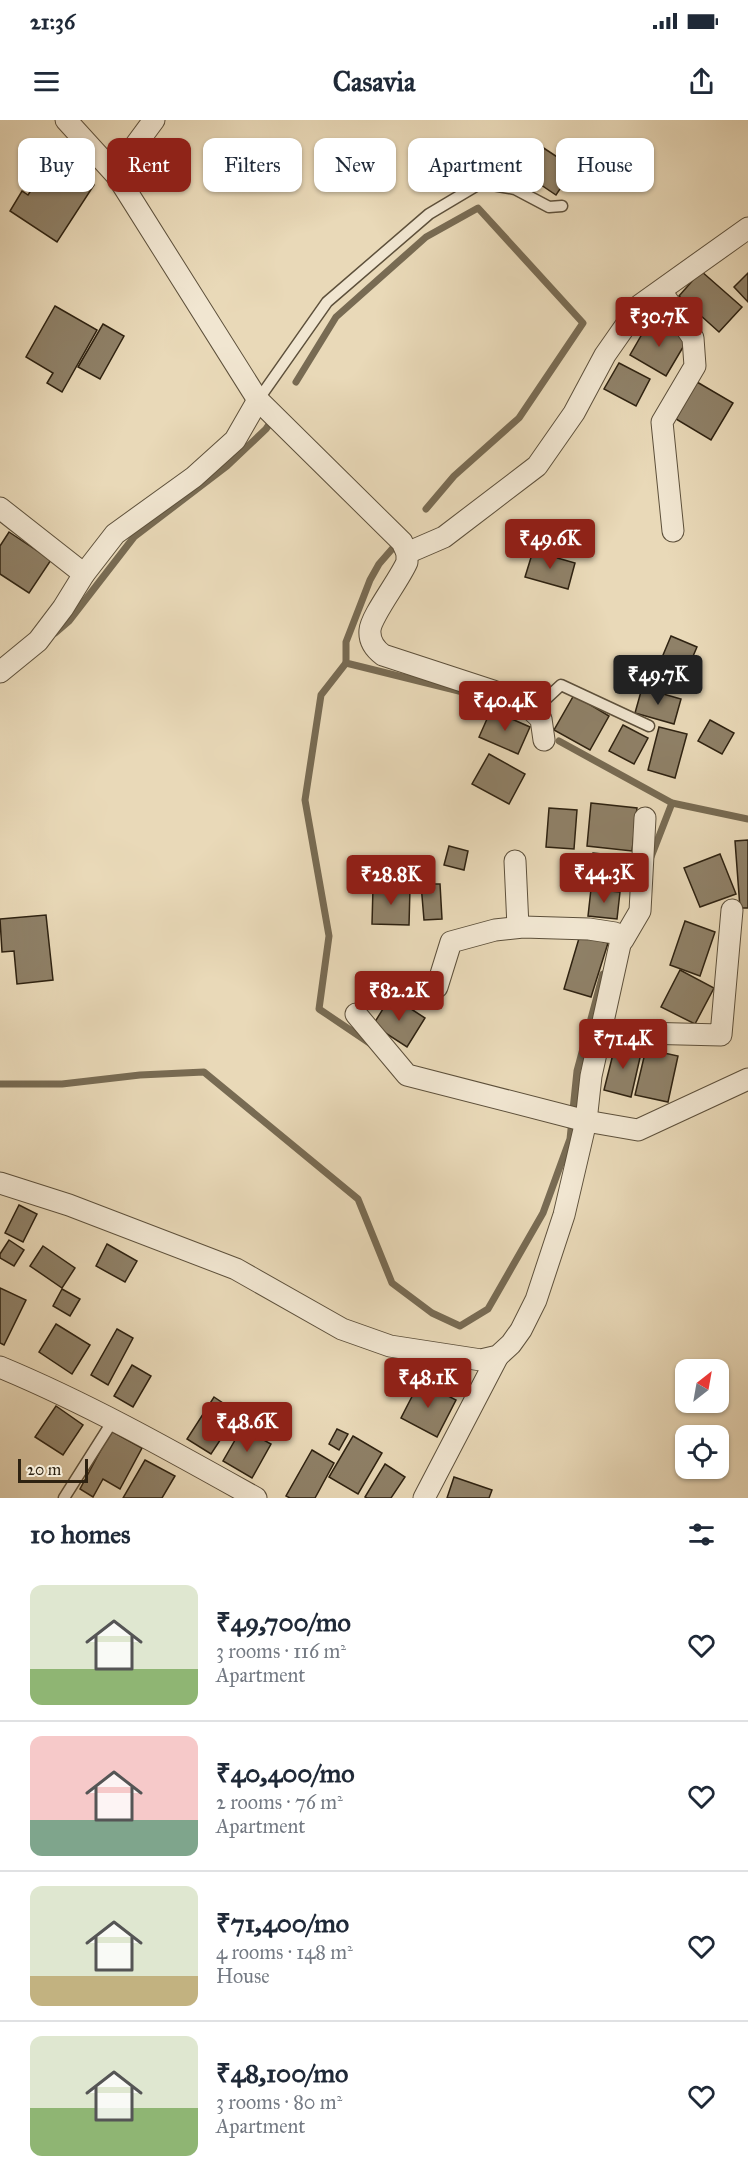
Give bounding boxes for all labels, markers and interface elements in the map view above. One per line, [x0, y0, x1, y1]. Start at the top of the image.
text: 21:36 [30, 8, 75, 35]
icon: menu [30, 65, 63, 98]
text: Casavia [333, 65, 415, 98]
icon: share [685, 65, 718, 98]
chip: Buy [18, 138, 95, 192]
chip: Rent [107, 138, 191, 192]
chip: Filters [203, 138, 302, 192]
chip: New [314, 138, 396, 192]
chip: Apartment [408, 138, 544, 192]
chip: House [556, 138, 654, 192]
pin: ₹30.7K [610, 297, 708, 348]
text: ₹30.7K [630, 304, 688, 328]
pin: ₹49.6K [501, 519, 599, 570]
text: ₹49.6K [519, 526, 581, 550]
pin: ₹49.7K [609, 655, 707, 706]
text: ₹49.7K [627, 662, 689, 686]
pin: ₹40.4K [456, 681, 554, 732]
text: ₹40.4K [473, 688, 537, 712]
pin: ₹44.3K [555, 853, 653, 904]
pin: ₹28.8K [342, 855, 440, 906]
text: ₹44.3K [574, 860, 634, 884]
text: ₹28.8K [361, 862, 421, 886]
pin: ₹82.2K [350, 971, 448, 1022]
text: ₹82.2K [369, 978, 429, 1002]
pin: ₹71.4K [574, 1019, 672, 1070]
text: ₹71.4K [593, 1026, 653, 1050]
pin: ₹48.1K [379, 1358, 477, 1409]
north arrow [675, 1359, 729, 1413]
map controls [675, 1359, 729, 1479]
text: ₹48.1K [398, 1365, 458, 1389]
pin: ₹48.6K [198, 1402, 296, 1453]
text: ₹48.6K [216, 1409, 278, 1433]
button: locate [675, 1425, 729, 1479]
scale bar [18, 1456, 88, 1484]
text: 20 m [27, 1460, 61, 1479]
text: 10 homes [30, 1518, 131, 1550]
icon: filters [685, 1518, 718, 1551]
text: ₹49,700/mo [216, 1606, 351, 1638]
icon: home [78, 1609, 150, 1681]
icon: heart [685, 1629, 718, 1662]
text: 3 rooms · 116 m² [216, 1639, 346, 1663]
text: Apartment [216, 1663, 305, 1687]
text: ₹40,400/mo [216, 1757, 355, 1789]
icon: home [78, 1760, 150, 1832]
icon: heart [685, 1780, 718, 1813]
text: 2 rooms · 76 m² [216, 1790, 343, 1814]
text: Apartment [216, 1814, 305, 1838]
text: ₹71,400/mo [216, 1907, 349, 1939]
icon: home [78, 1910, 150, 1982]
icon: heart [685, 1930, 718, 1963]
text: 4 rooms · 148 m² [216, 1940, 353, 1964]
text: House [216, 1964, 270, 1988]
text: ₹48,100/mo [216, 2057, 348, 2089]
icon: home [78, 2060, 150, 2132]
icon: heart [685, 2080, 718, 2113]
text: 3 rooms · 80 m² [216, 2090, 342, 2114]
text: Apartment [216, 2114, 305, 2138]

